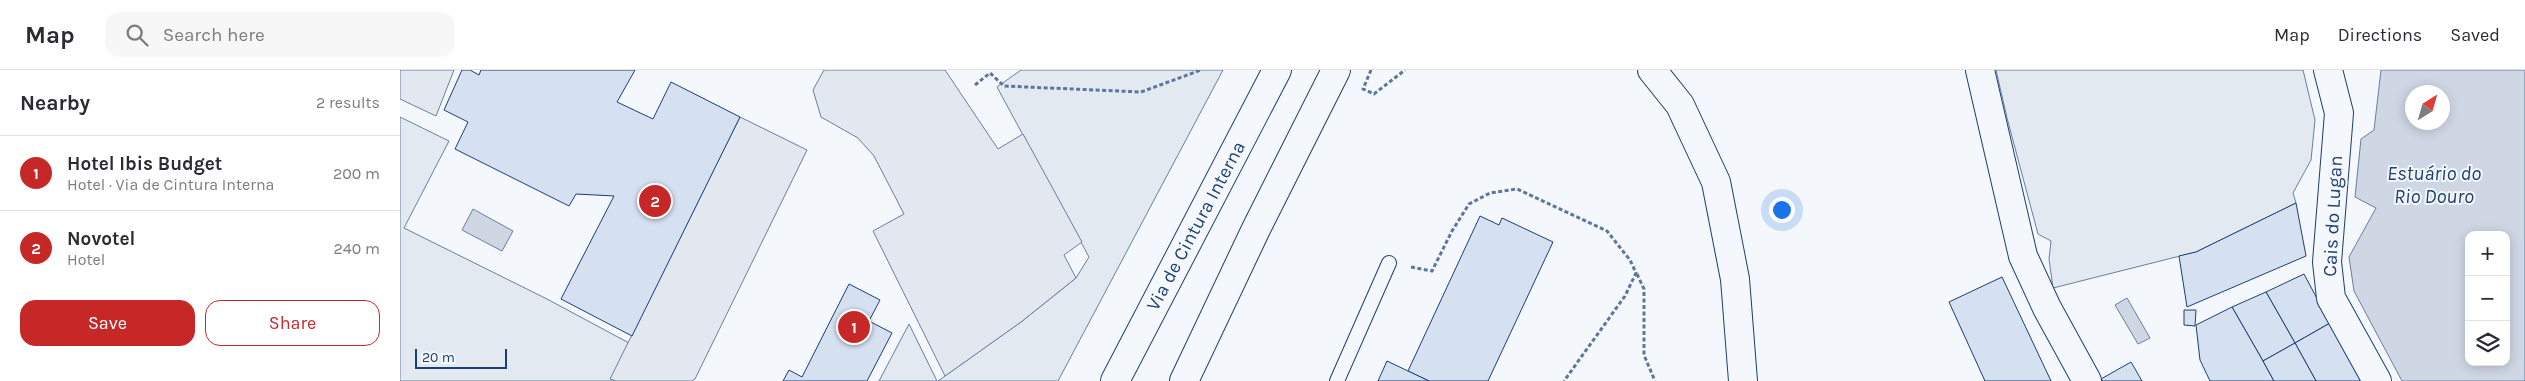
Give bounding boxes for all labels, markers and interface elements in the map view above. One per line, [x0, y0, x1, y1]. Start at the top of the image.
search box [105, 12, 455, 57]
text: Map [25, 21, 75, 49]
icon: search [123, 21, 151, 49]
text: Search here [163, 24, 265, 46]
text: Map [2274, 24, 2310, 46]
text: Directions [2338, 24, 2422, 46]
text: Saved [2450, 24, 2500, 46]
north arrow [2405, 85, 2450, 130]
text: Nearby [20, 91, 90, 115]
text: 2 results [316, 93, 380, 112]
street label: Via de Cintura Interna [1142, 138, 1250, 314]
text: Hotel Ibis Budget [67, 153, 222, 175]
street label: Cais do Lugan [2319, 155, 2347, 277]
water label: Estuário do Rio Douro [2387, 162, 2481, 208]
text: 1 [33, 164, 39, 183]
text: 200 m [333, 164, 380, 183]
text: Hotel · Via de Cintura Interna [67, 175, 274, 194]
pin: 2 [639, 182, 671, 220]
your location [1769, 197, 1795, 223]
text: Novotel [67, 228, 135, 250]
map controls [2465, 231, 2510, 366]
button: + [2465, 231, 2510, 276]
text: 2 [31, 239, 41, 258]
text: 240 m [334, 239, 380, 258]
text: Hotel [67, 250, 105, 269]
button: − [2465, 276, 2510, 321]
button: Save [20, 300, 195, 346]
button: Share [205, 300, 380, 346]
pin: 1 [838, 308, 870, 346]
button: layers [2465, 321, 2510, 366]
scale bar [415, 346, 508, 369]
text: 20 m [422, 349, 455, 366]

